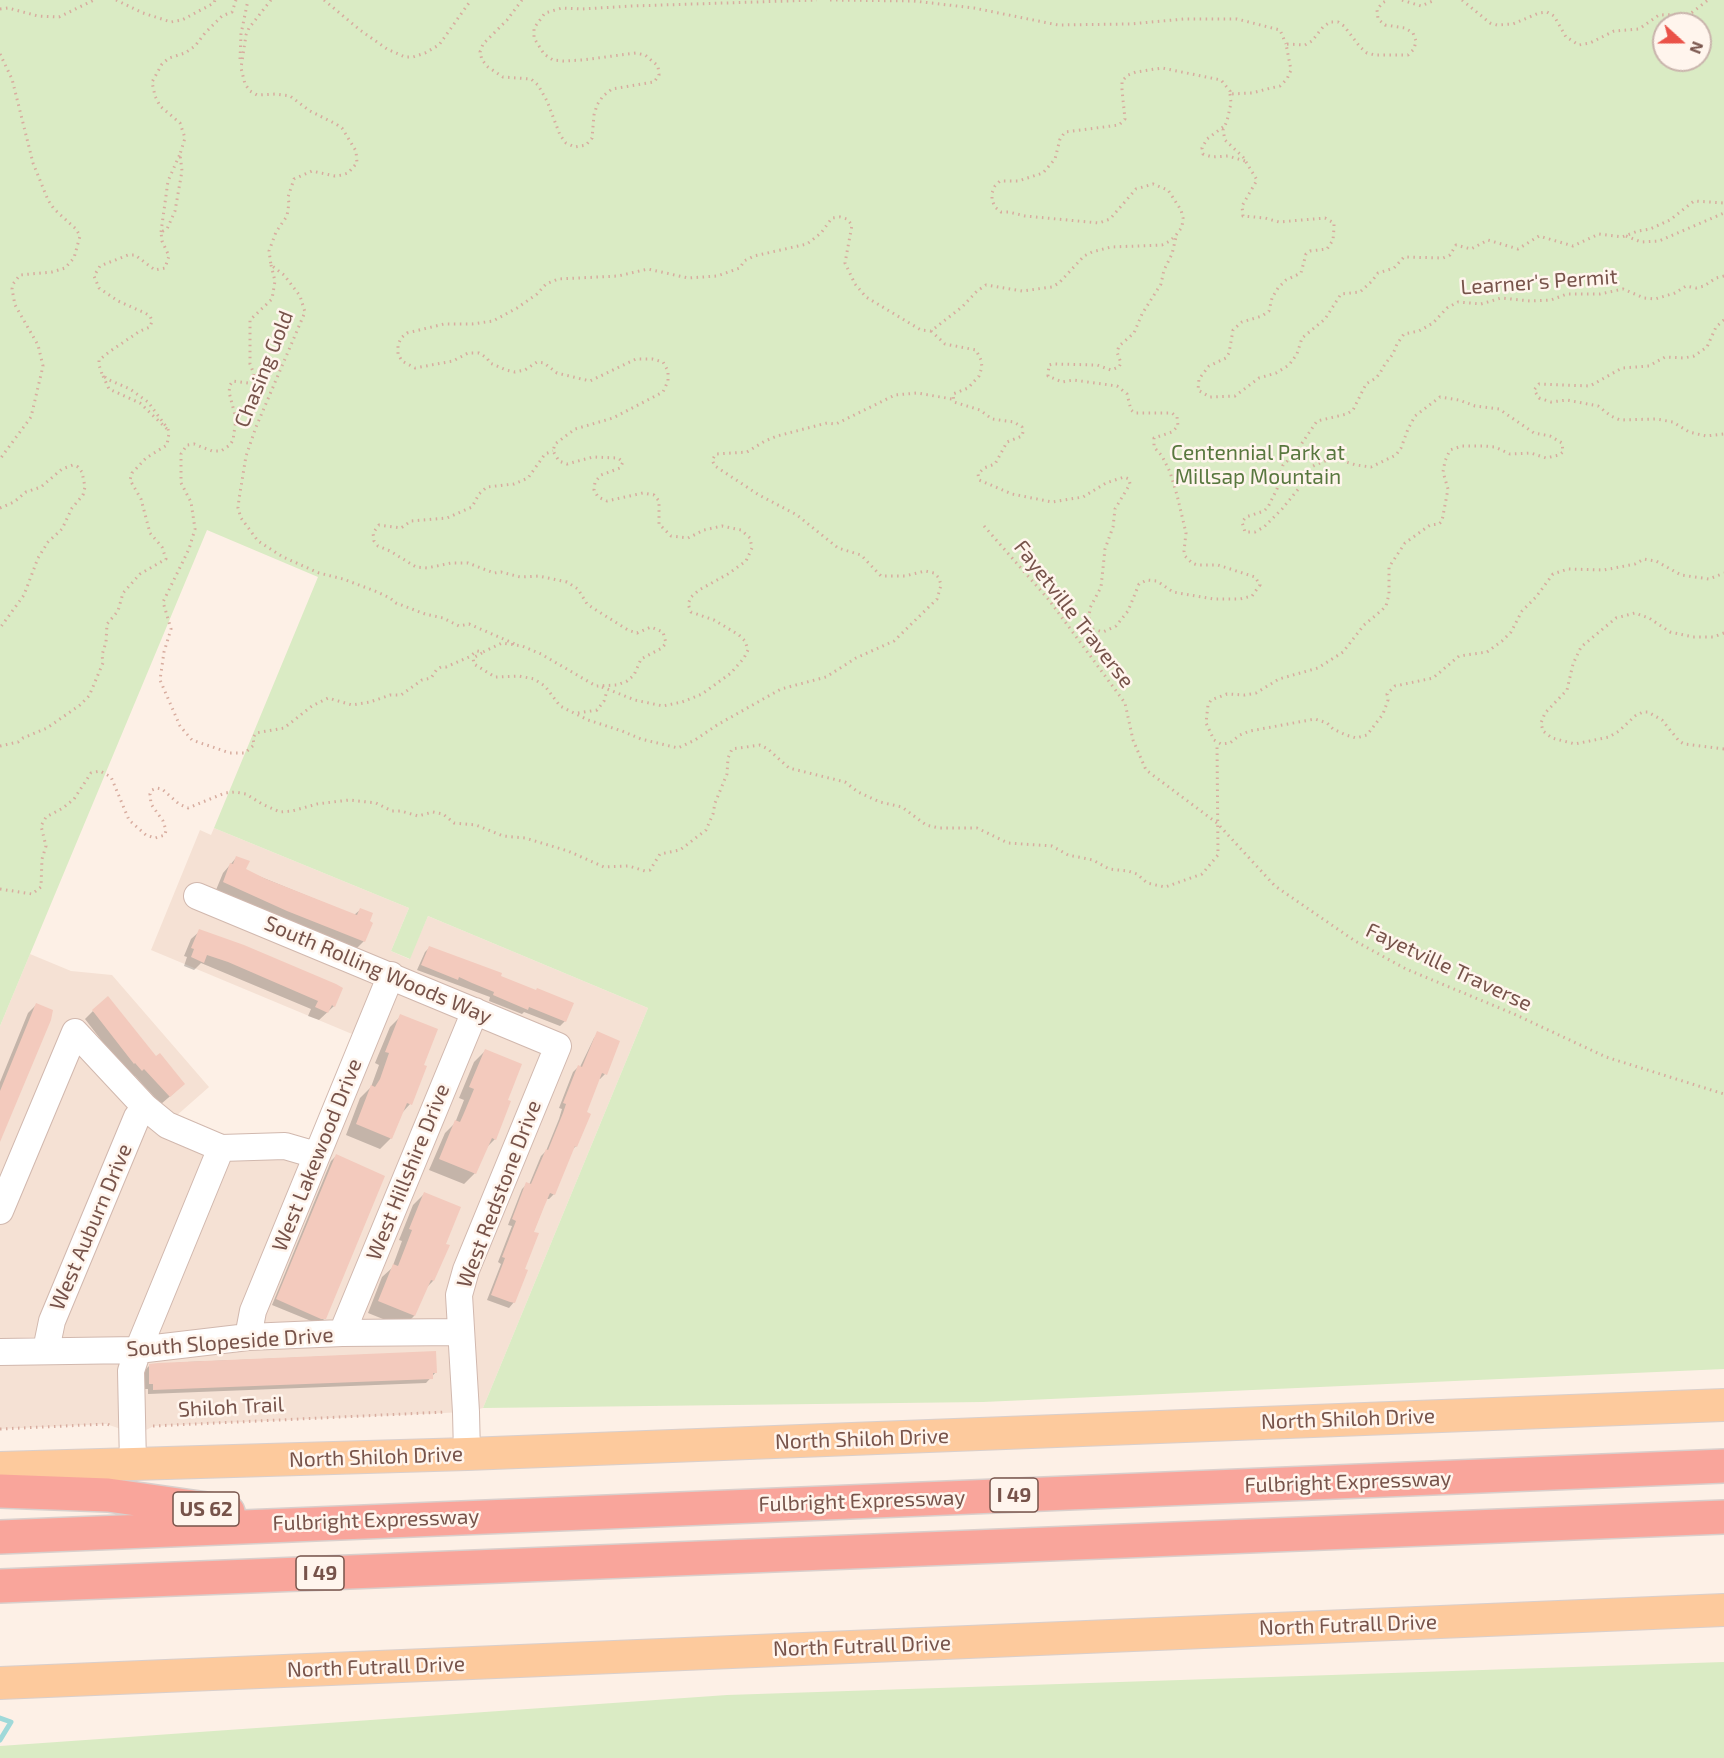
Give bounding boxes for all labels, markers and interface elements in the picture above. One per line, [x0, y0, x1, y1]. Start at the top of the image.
north arrow [1652, 12, 1712, 72]
text: N [1686, 39, 1708, 57]
street label: Learner's Permit [1460, 264, 1618, 300]
street label: Chasing Gold [229, 307, 299, 431]
park label: Centennial Park at Millsap Mountain [1171, 440, 1345, 490]
street label: Fayetville Traverse [1009, 535, 1139, 693]
street label: South Rolling Woods Way [260, 911, 496, 1029]
street label: Fayetville Traverse [1362, 917, 1536, 1017]
street label: West Lakewood Drive [267, 1055, 367, 1255]
street label: West Hillshire Drive [361, 1080, 455, 1264]
street label: West Redstone Drive [452, 1097, 546, 1291]
street label: West Auburn Drive [45, 1140, 137, 1314]
street label: South Slopeside Drive [126, 1322, 334, 1362]
street label: Shiloh Trail [177, 1392, 285, 1422]
street label: North Shiloh Drive [1261, 1403, 1435, 1435]
street label: North Shiloh Drive [775, 1423, 949, 1455]
street label: North Shiloh Drive [289, 1441, 463, 1473]
street label: Fulbright Expressway [1244, 1466, 1452, 1498]
road number: I 49 [990, 1478, 1038, 1512]
street label: Fulbright Expressway [758, 1485, 966, 1517]
road number: US 62 [173, 1492, 239, 1526]
street label: Fulbright Expressway [272, 1504, 480, 1536]
road number: I 49 [296, 1556, 344, 1590]
street label: North Futrall Drive [1259, 1609, 1437, 1641]
street label: North Futrall Drive [773, 1630, 951, 1662]
street label: North Futrall Drive [287, 1651, 465, 1683]

